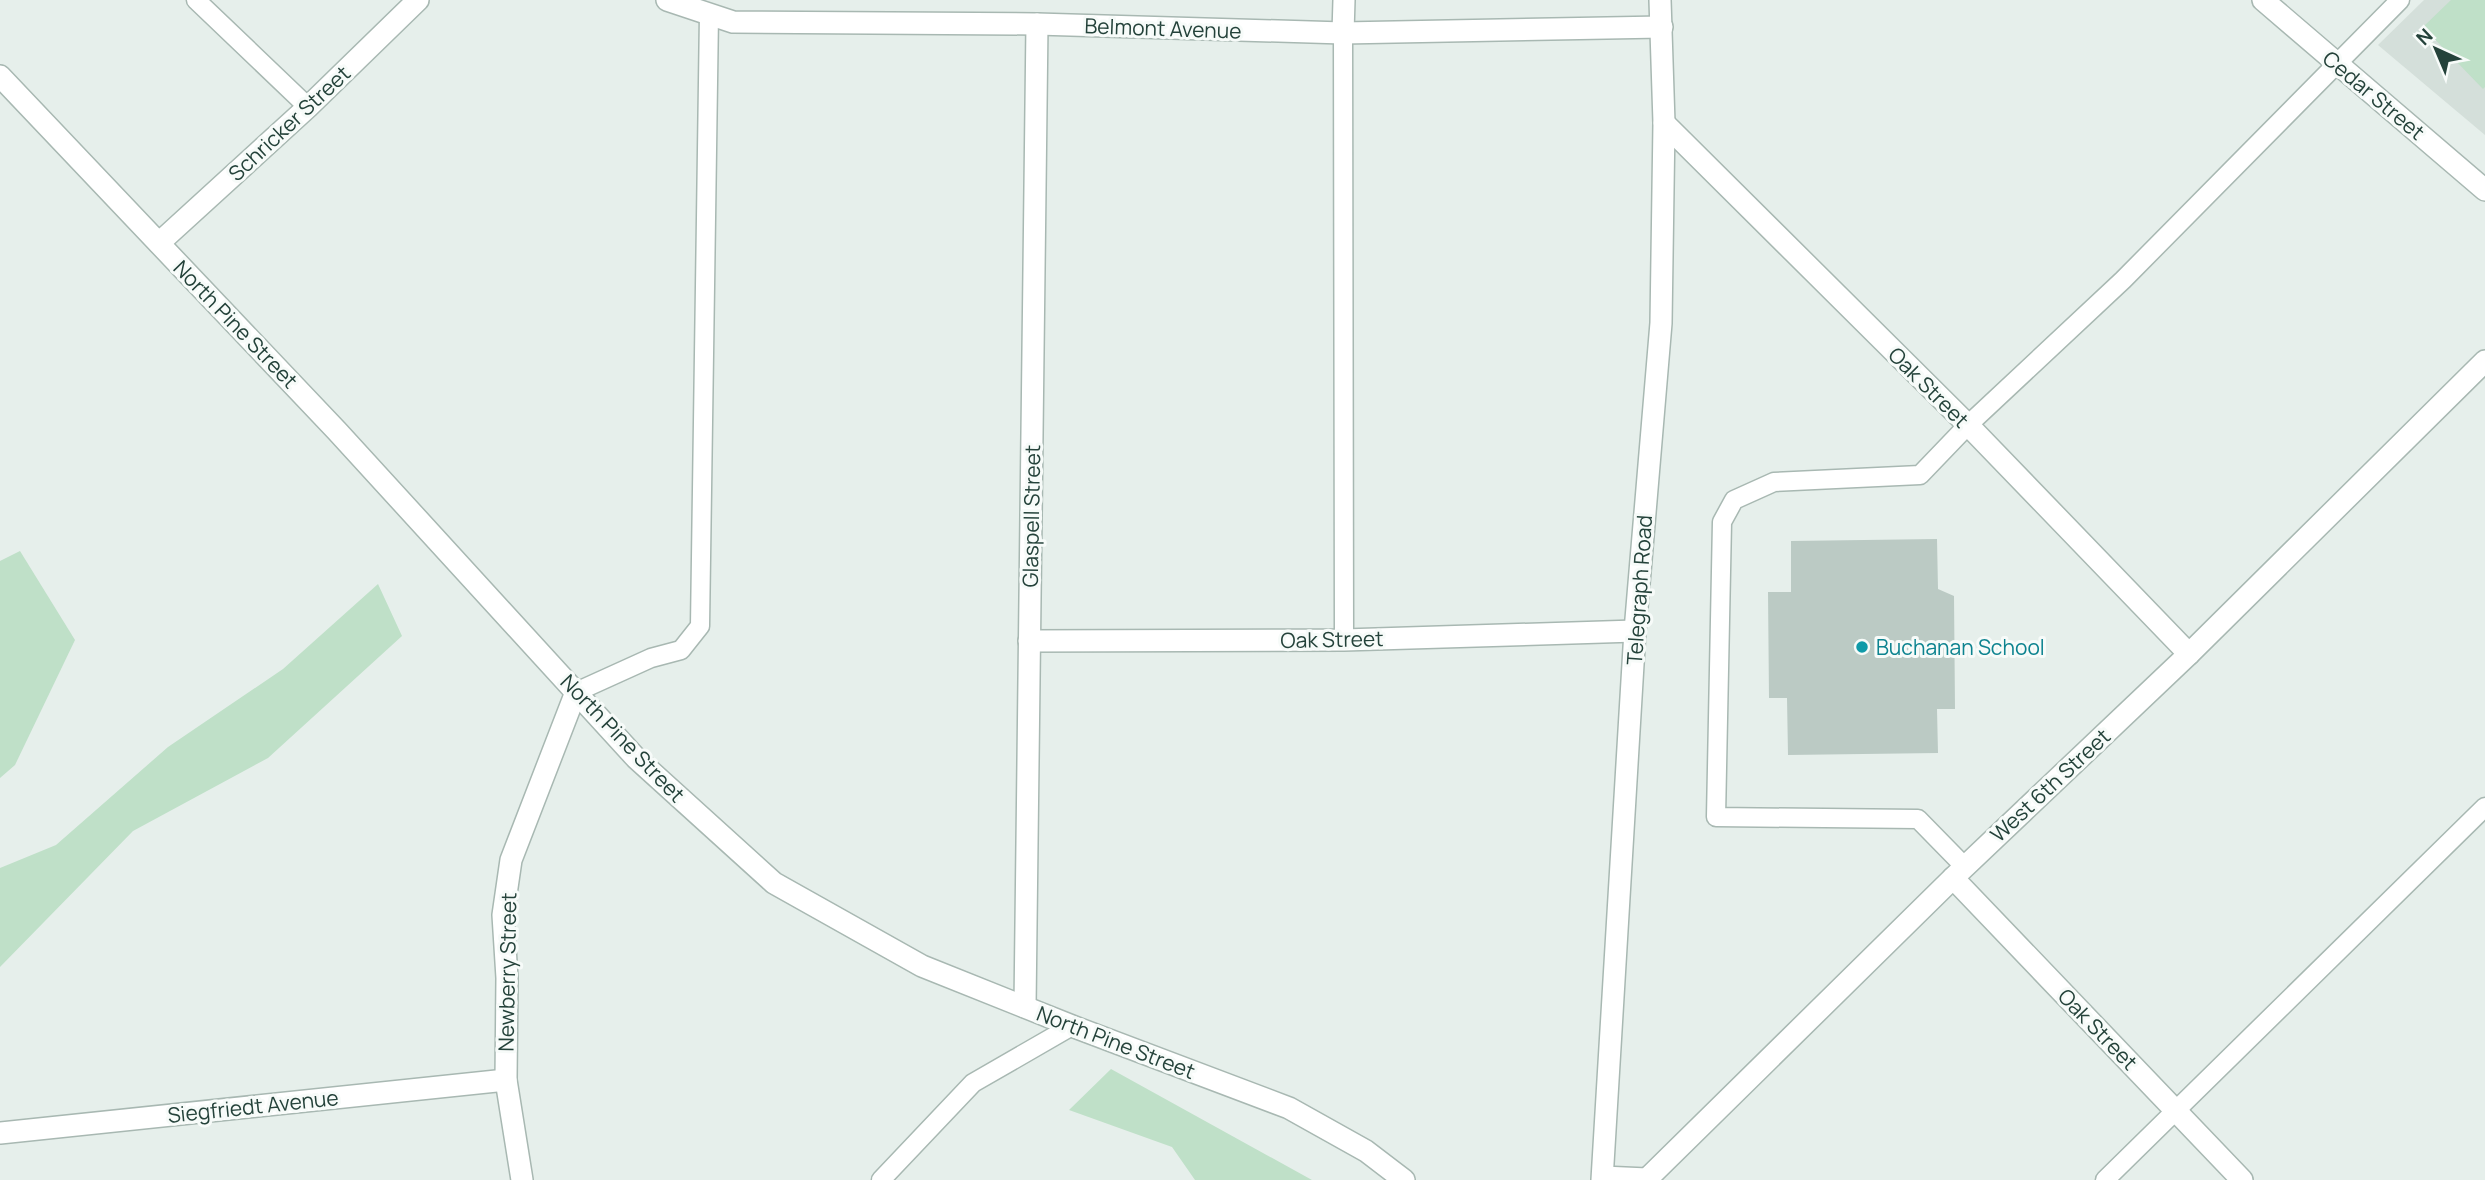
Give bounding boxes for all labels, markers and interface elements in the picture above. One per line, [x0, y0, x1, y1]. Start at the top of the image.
street label: Belmont Avenue [1084, 11, 1242, 45]
north arrow [2401, 14, 2471, 84]
text: N [2410, 23, 2438, 51]
street label: Cedar Street [2317, 44, 2431, 146]
street label: Schricker Street [222, 59, 356, 187]
street label: North Pine Street [168, 254, 304, 394]
street label: Oak Street [1883, 341, 1975, 433]
street label: Glaspell Street [1016, 444, 1046, 588]
street label: Telegraph Road [1620, 514, 1658, 666]
street label: Oak Street [1280, 624, 1384, 654]
place label: Buchanan School [1876, 633, 2045, 661]
marker: Buchanan School [1854, 639, 1870, 655]
street label: North Pine Street [555, 668, 691, 808]
street label: West 6th Street [1984, 722, 2116, 848]
street label: Newberry Street [492, 892, 522, 1052]
street label: Oak Street [2052, 982, 2144, 1076]
street label: North Pine Street [1033, 999, 1199, 1085]
street label: Siegfriedt Avenue [166, 1083, 340, 1129]

